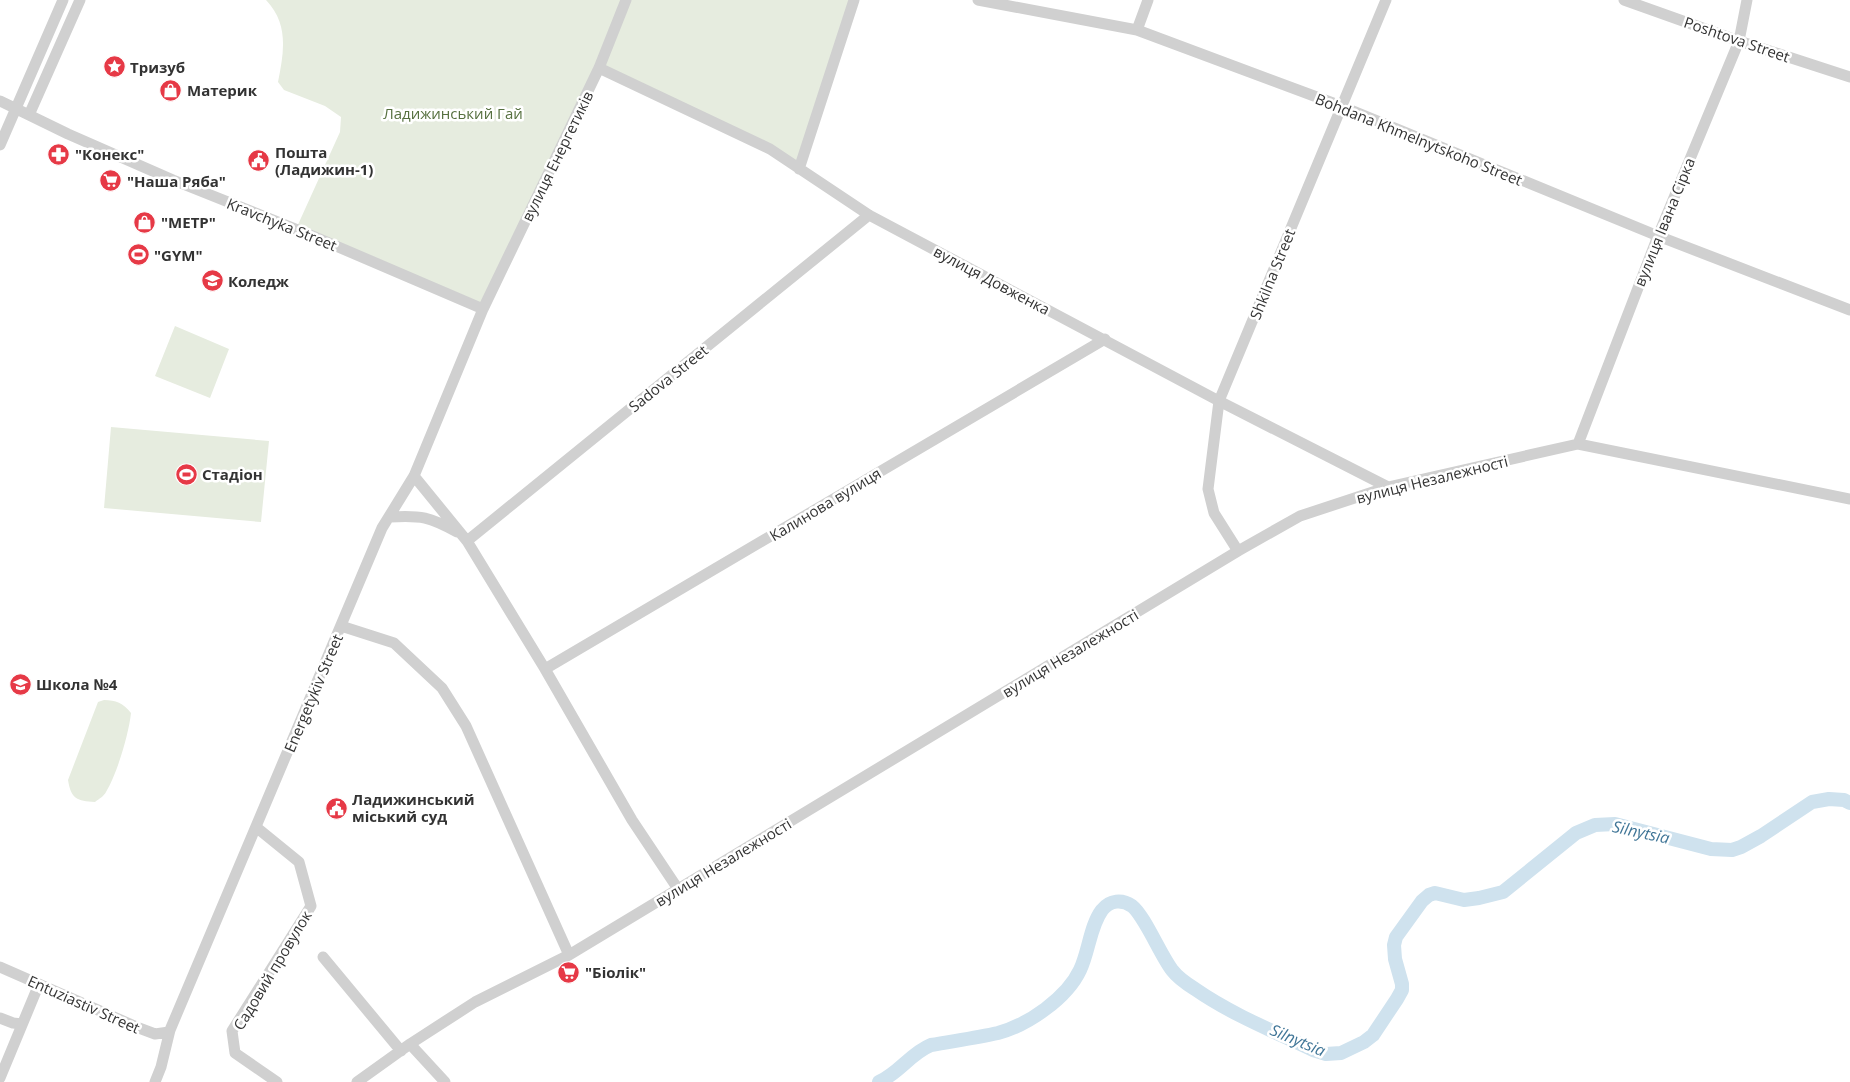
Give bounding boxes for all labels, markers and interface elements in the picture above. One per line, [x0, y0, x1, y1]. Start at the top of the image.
street label: Poshtova Street [1682, 12, 1792, 66]
place icon: Тризуб [102, 55, 126, 79]
place label: Тризуб [130, 57, 185, 77]
shop icon: Материк [159, 78, 183, 102]
place label: Материк [187, 80, 258, 100]
street label: вулиця Енергетиків [517, 87, 597, 225]
street label: Bohdana Khmelnytskoho Street [1313, 88, 1525, 190]
park label: Ладижинський Гай [383, 103, 523, 123]
pharmacy icon: "Конекс" [47, 142, 71, 166]
place label: Пошта (Ладижин-1) [275, 142, 373, 179]
place label: "Конекс" [75, 144, 144, 164]
public building icon: Пошта (Ладижин-1) [247, 149, 271, 173]
street label: вулиця Івана Сірка [1629, 155, 1699, 289]
supermarket icon: "Наша Ряба" [99, 169, 123, 193]
place label: "Наша Ряба" [127, 171, 226, 191]
street label: Kravchyka Street [224, 193, 340, 255]
shop icon: "МЕТР" [133, 210, 157, 234]
place label: "МЕТР" [161, 212, 216, 232]
street label: Shkilna Street [1245, 226, 1299, 322]
street label: вулиця Довженка [930, 241, 1054, 319]
sports icon: "GYM" [126, 243, 150, 267]
place label: "GYM" [154, 245, 203, 265]
school or university icon: Коледж [200, 269, 224, 293]
place label: Коледж [228, 271, 290, 291]
street label: Sadova Street [624, 340, 712, 416]
street label: вулиця Незалежності [1354, 450, 1510, 508]
sports icon: Стадіон [174, 462, 198, 486]
street label: Калинова вулиця [765, 463, 885, 545]
place label: Стадіон [202, 464, 263, 484]
street label: вулиця Незалежності [998, 604, 1142, 702]
street label: Energetykiv Street [279, 631, 347, 755]
school or university icon: Школа №4 [8, 672, 32, 696]
place label: Школа №4 [36, 674, 118, 694]
place label: Ладижинський міський суд [352, 789, 475, 826]
public building icon: Ладижинський міський суд [324, 796, 348, 820]
street label: вулиця Незалежності [651, 813, 795, 911]
water label: Silnytsia [1610, 815, 1672, 849]
street label: Садовий провулок [228, 906, 316, 1033]
supermarket icon: "Біолік" [557, 960, 581, 984]
place label: "Біолік" [585, 962, 646, 982]
street label: Entuziastiv Street [25, 970, 143, 1038]
water label: Silnytsia [1267, 1019, 1329, 1061]

